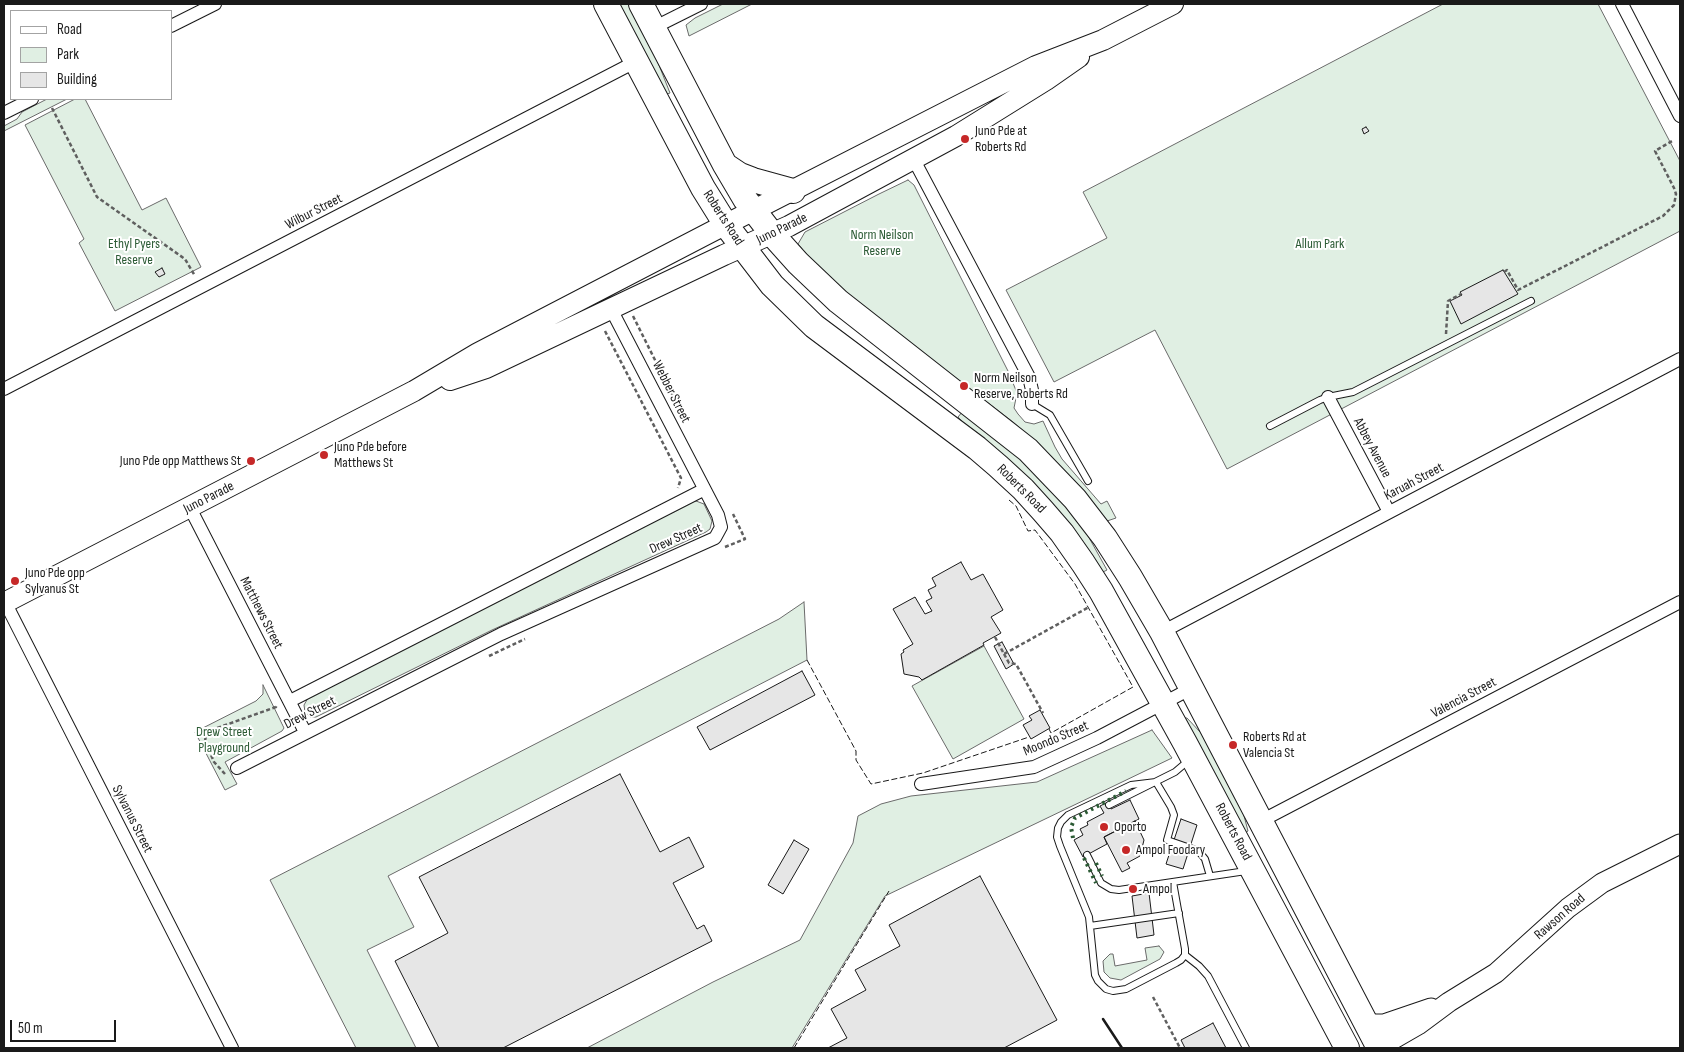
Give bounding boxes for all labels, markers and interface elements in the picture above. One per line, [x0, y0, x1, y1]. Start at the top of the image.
legend [10, 10, 172, 100]
text: Road [57, 20, 82, 39]
text: Park [57, 45, 79, 64]
text: Building [57, 70, 97, 89]
place label: Juno Pde at Roberts Rd [975, 123, 1027, 156]
marker: Juno Pde at Roberts Rd [959, 133, 971, 145]
street label: Roberts Road [699, 187, 747, 249]
street label: Wilbur Street [283, 190, 345, 234]
street label: Juno Parade [754, 210, 810, 248]
park label: Norm Neilson Reserve [851, 227, 913, 260]
park label: Ethyl Pyers Reserve [108, 236, 160, 268]
park label: Allum Park [1296, 236, 1344, 252]
street label: Webber Street [648, 358, 694, 426]
place label: Norm Neilson Reserve, Roberts Rd [974, 370, 1068, 402]
marker: Norm Neilson Reserve, Roberts Rd [958, 380, 970, 392]
street label: Abbey Avenue [1349, 415, 1395, 481]
place label: Juno Pde before Matthews St [334, 439, 407, 472]
marker: Juno Pde before Matthews St [318, 449, 330, 461]
place label: Juno Pde opp Matthews St [120, 453, 241, 469]
marker: Juno Pde opp Matthews St [245, 455, 257, 467]
street label: Karuah Street [1382, 459, 1446, 505]
street label: Roberts Road [993, 461, 1049, 517]
street label: Juno Parade [181, 478, 237, 518]
street label: Drew Street [647, 520, 705, 558]
place label: Juno Pde opp Sylvanus St [25, 565, 85, 598]
street label: Matthews Street [236, 574, 286, 652]
marker: Juno Pde opp Sylvanus St [9, 575, 21, 587]
street label: Valencia Street [1429, 674, 1499, 722]
street label: Drew Street [281, 693, 339, 733]
street label: Moondo Street [1021, 718, 1091, 760]
park label: Drew Street Playground [196, 724, 252, 756]
place label: Roberts Rd at Valencia St [1243, 729, 1306, 762]
marker: Roberts Rd at Valencia St [1227, 739, 1239, 751]
street label: Sylvanus Street [108, 783, 156, 855]
street label: Roberts Road [1211, 800, 1255, 864]
place label: Oporto [1114, 819, 1147, 835]
marker: Oporto [1098, 821, 1110, 833]
place label: Ampol Foodary [1136, 842, 1205, 858]
marker: Ampol Foodary [1120, 844, 1132, 856]
place label: Ampol [1143, 881, 1172, 897]
marker: Ampol [1127, 883, 1139, 895]
street label: Rawson Road [1531, 890, 1589, 944]
scale bar [12, 1010, 119, 1042]
text: 50 m [18, 1019, 43, 1038]

